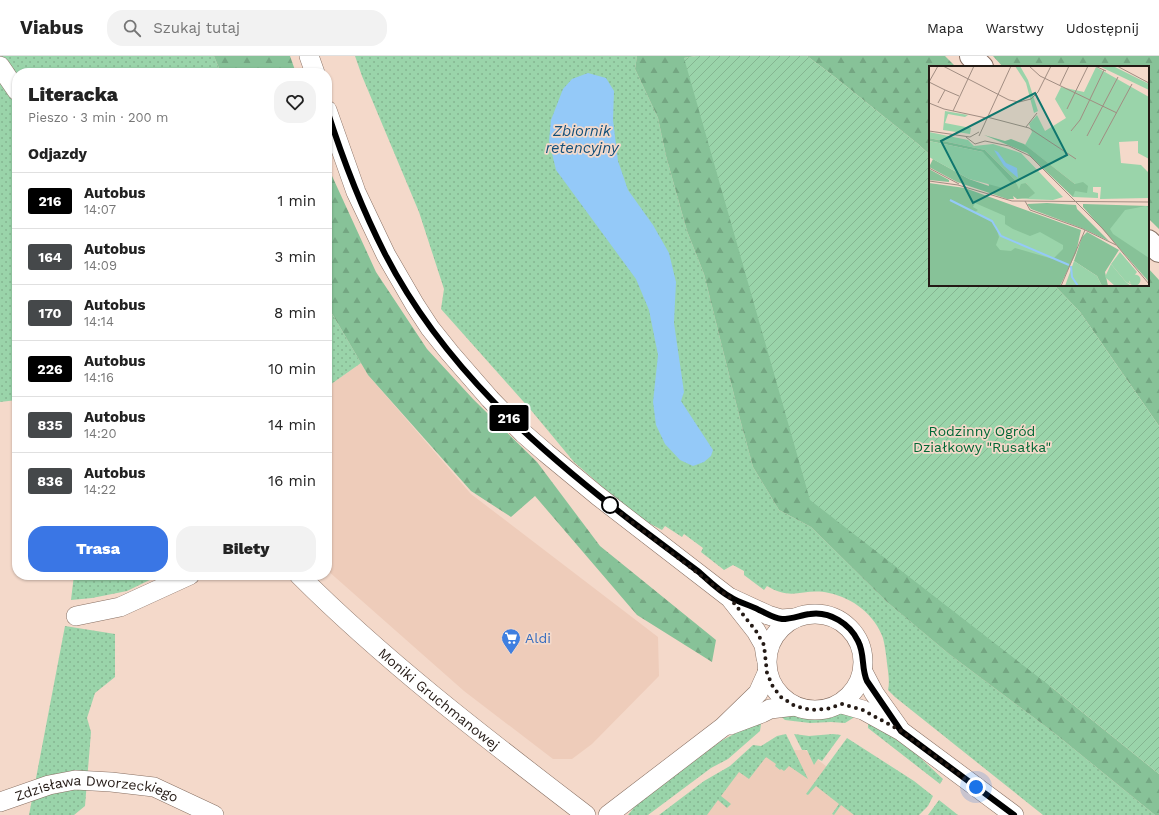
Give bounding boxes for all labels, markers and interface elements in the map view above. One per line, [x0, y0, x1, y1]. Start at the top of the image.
search box [107, 10, 387, 46]
text: Viabus [20, 16, 83, 39]
icon: search [121, 17, 143, 39]
text: Szukaj tutaj [153, 19, 240, 37]
text: Mapa [927, 20, 963, 36]
text: Warstwy [985, 20, 1044, 36]
text: Udostępnij [1066, 20, 1139, 36]
inset map [929, 66, 1149, 286]
button: heart [274, 81, 316, 123]
text: Literacka [28, 83, 118, 106]
text: Pieszo · 3 min · 200 m [28, 110, 168, 125]
water label: Zbiornik retencyjny [545, 122, 620, 157]
text: Odjazdy [28, 145, 87, 163]
text: Autobus [84, 184, 146, 202]
text: 1 min [277, 192, 316, 210]
text: 216 [38, 193, 62, 209]
text: 14:07 [84, 202, 116, 217]
text: Autobus [84, 240, 146, 258]
text: 3 min [275, 248, 316, 266]
text: 164 [38, 249, 62, 265]
text: 14:09 [84, 258, 117, 273]
text: Autobus [84, 296, 146, 314]
text: 8 min [274, 304, 316, 322]
text: 170 [38, 305, 62, 321]
text: 14:14 [84, 314, 114, 329]
text: Autobus [84, 352, 146, 370]
text: 10 min [268, 360, 316, 378]
text: 226 [37, 361, 63, 377]
text: 14:16 [84, 370, 114, 385]
line badge: 216 [486, 405, 532, 431]
text: Autobus [84, 408, 146, 426]
text: 216 [497, 410, 521, 426]
text: 14 min [268, 416, 316, 434]
text: 835 [37, 417, 63, 433]
park label: Rodzinny Ogród Działkowy "Rusałka" [913, 423, 1051, 455]
text: 14:20 [84, 426, 117, 441]
text: Autobus [84, 464, 146, 482]
text: 16 min [268, 472, 316, 490]
text: 836 [37, 473, 63, 489]
text: 14:22 [84, 482, 116, 497]
unlabelled marker [601, 496, 619, 514]
button: Trasa [28, 526, 168, 572]
button: Bilety [176, 526, 316, 572]
supermarket icon: Aldi [500, 627, 522, 655]
place label: Aldi [525, 630, 551, 646]
street label: Moniki Gruchmanowej [375, 645, 503, 753]
street label: Zdzisława Dworzeckiego [13, 772, 181, 805]
your location [966, 777, 986, 797]

